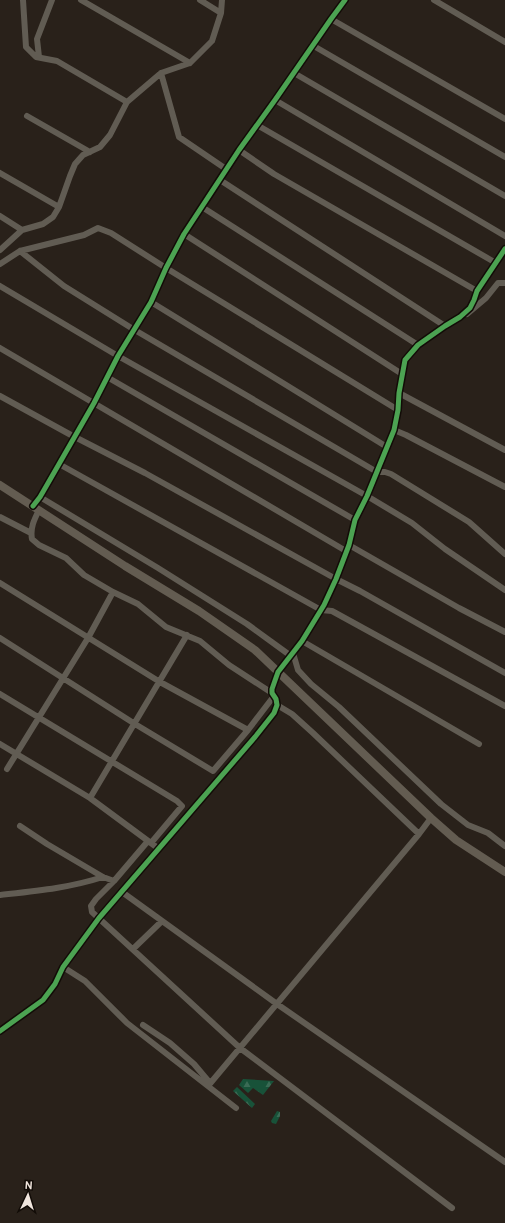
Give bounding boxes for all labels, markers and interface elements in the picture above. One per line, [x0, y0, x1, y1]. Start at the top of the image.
north arrow [8, 1175, 48, 1215]
text: N [24, 1179, 33, 1193]

